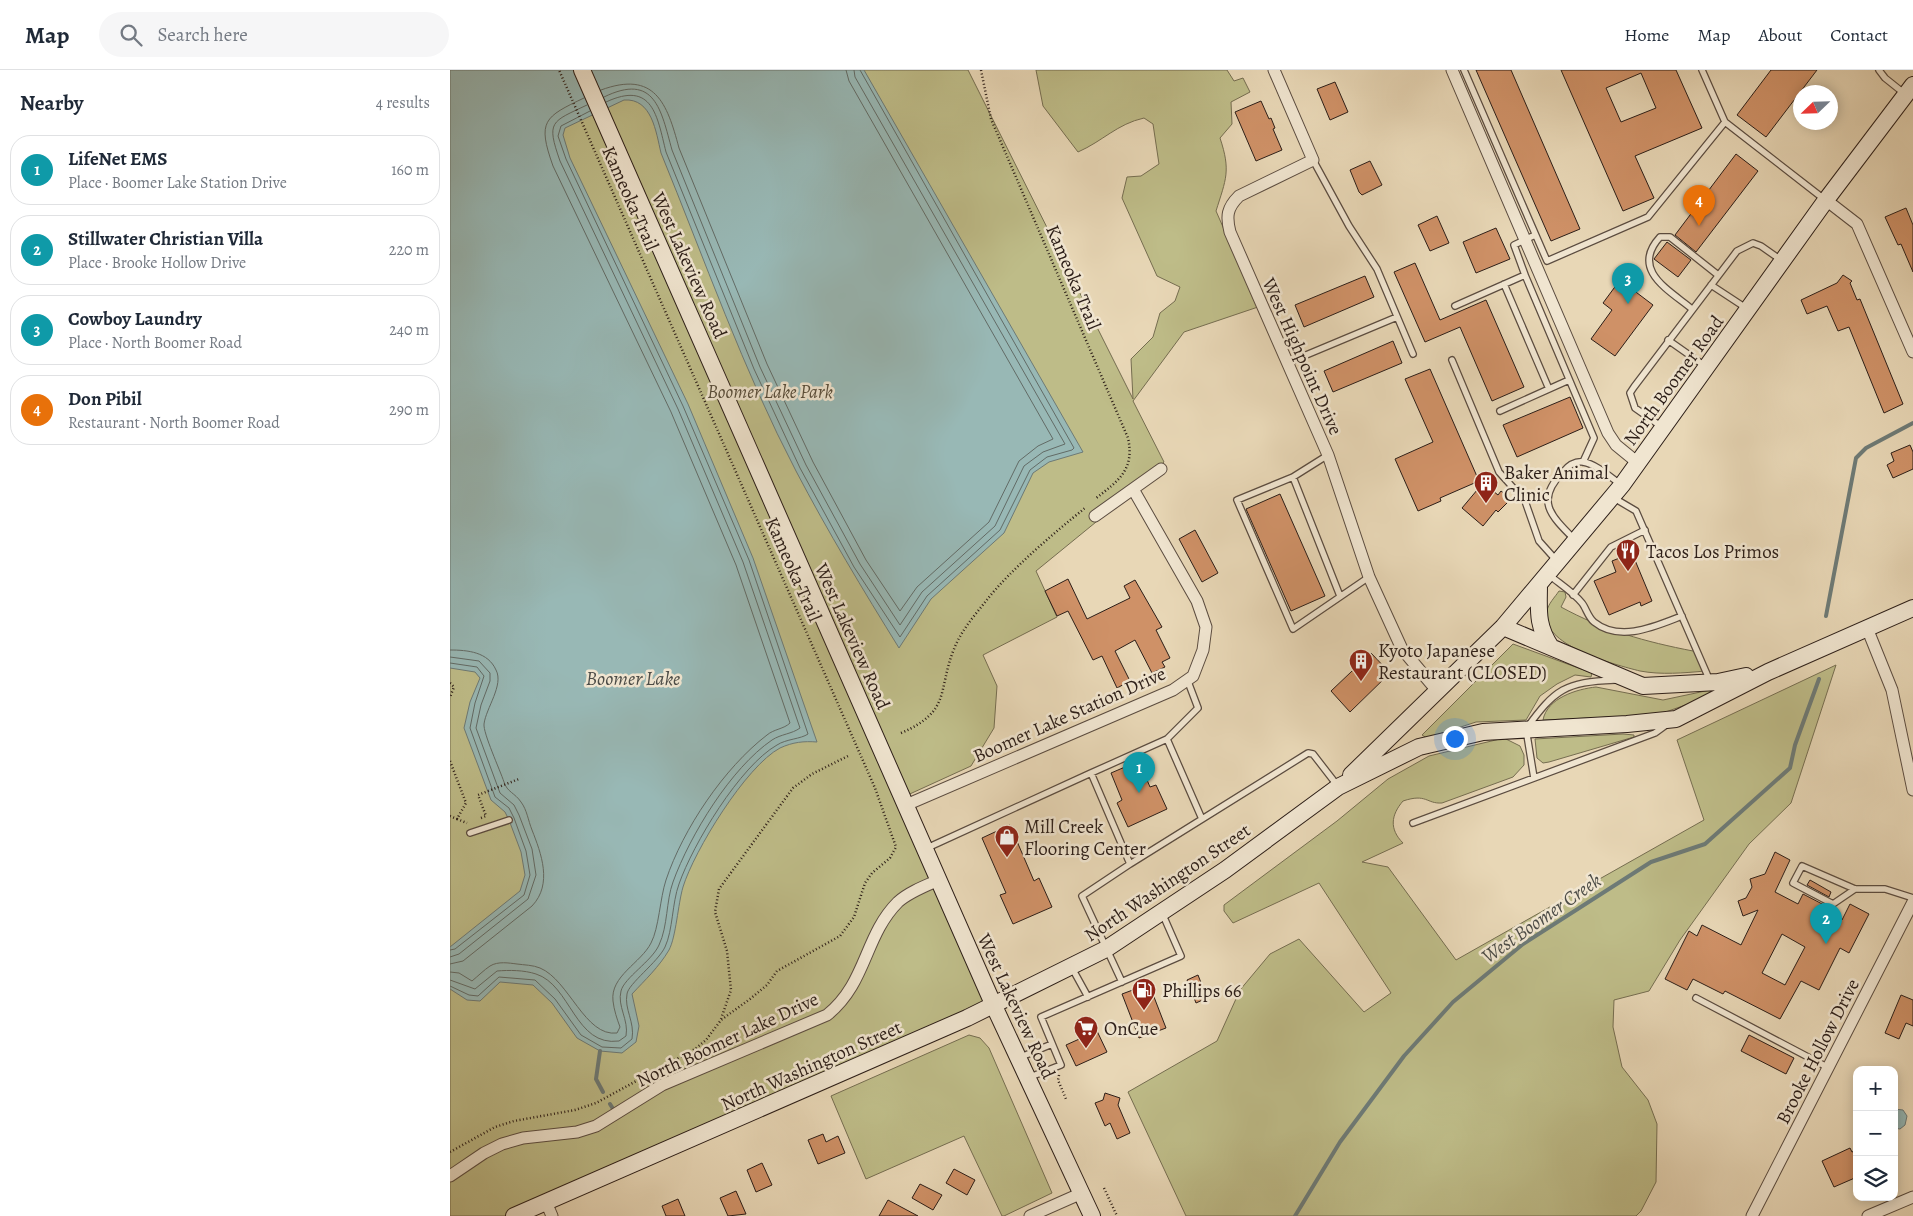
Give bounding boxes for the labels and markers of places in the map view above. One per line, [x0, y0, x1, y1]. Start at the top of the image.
pin: 4 [1683, 185, 1715, 226]
pin: 3 [1612, 263, 1644, 304]
place label: Baker Animal Clinic [1504, 460, 1609, 508]
building icon: Baker Animal Clinic [1473, 470, 1499, 504]
restaurant icon: Tacos Los Primos [1615, 538, 1641, 572]
place label: Tacos Los Primos [1646, 539, 1779, 565]
place label: Kyoto Japanese Restaurant (CLOSED) [1378, 638, 1547, 686]
building icon: Kyoto Japanese Restaurant (CLOSED) [1348, 648, 1374, 682]
pin: 1 [1123, 752, 1155, 793]
place label: Mill Creek Flooring Center [1024, 814, 1146, 862]
shop icon: Mill Creek Flooring Center [994, 824, 1020, 858]
pin: 2 [1810, 903, 1842, 944]
fuel station icon: Phillips 66 [1131, 977, 1157, 1011]
place label: Phillips 66 [1162, 978, 1242, 1004]
supermarket icon: OnCue [1073, 1015, 1099, 1049]
place label: OnCue [1104, 1016, 1158, 1042]

